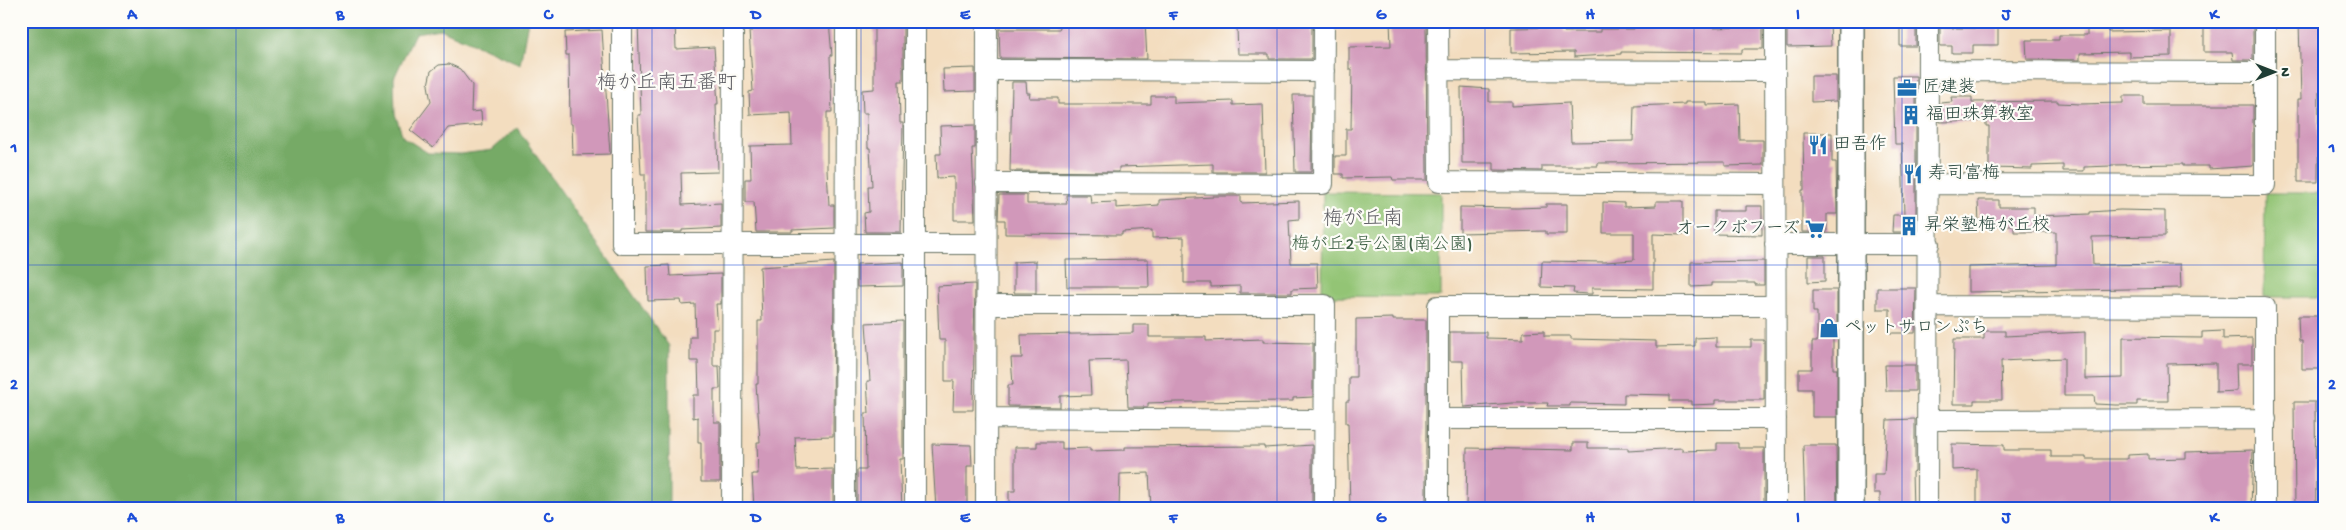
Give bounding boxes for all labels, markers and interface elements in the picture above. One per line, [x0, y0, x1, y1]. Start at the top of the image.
text: A [126, 7, 138, 26]
text: B [335, 7, 345, 26]
text: C [543, 7, 554, 26]
text: D [749, 7, 762, 26]
text: E [960, 7, 971, 26]
text: F [1168, 7, 1179, 26]
text: G [1376, 7, 1387, 26]
text: H [1585, 7, 1595, 26]
text: I [1796, 7, 1800, 26]
text: J [2001, 7, 2012, 26]
text: K [2209, 7, 2221, 26]
north arrow [2248, 48, 2298, 98]
text: N [2276, 67, 2293, 77]
district label: 梅が丘南五番町 [597, 71, 737, 96]
office icon: 匠建装 [1896, 77, 1918, 99]
place label: 匠建装 [1922, 77, 1976, 99]
building icon: 福田珠算教室 [1900, 104, 1922, 126]
place label: 福田珠算教室 [1926, 104, 2034, 126]
restaurant icon: 田吾作 [1807, 134, 1829, 156]
place label: 田吾作 [1833, 134, 1887, 156]
text: 1 [10, 140, 17, 159]
text: 1 [2328, 140, 2335, 159]
restaurant icon: 寿司富梅 [1902, 163, 1924, 185]
place label: 寿司富梅 [1928, 163, 2000, 185]
district label: 梅が丘南 [1323, 207, 1403, 232]
building icon: 昇栄塾梅が丘校 [1898, 215, 1920, 237]
place label: 昇栄塾梅が丘校 [1924, 215, 2050, 237]
supermarket icon: オークボフーズ [1804, 218, 1826, 240]
place label: オークボフーズ [1676, 219, 1800, 240]
park label: 梅が丘2号公園(南公園) [1291, 234, 1473, 256]
shop icon: ペットサロンぷち [1818, 317, 1840, 339]
place label: ペットサロンぷち [1844, 318, 1988, 339]
text: 2 [10, 377, 18, 396]
text: 2 [2328, 377, 2336, 396]
text: A [126, 510, 138, 529]
text: B [335, 510, 345, 529]
text: C [543, 510, 554, 529]
text: D [749, 510, 762, 529]
text: E [960, 510, 971, 529]
text: F [1168, 510, 1179, 529]
text: G [1376, 510, 1387, 529]
text: H [1585, 510, 1595, 529]
text: I [1796, 510, 1800, 529]
text: J [2001, 510, 2012, 529]
text: K [2209, 510, 2221, 529]

